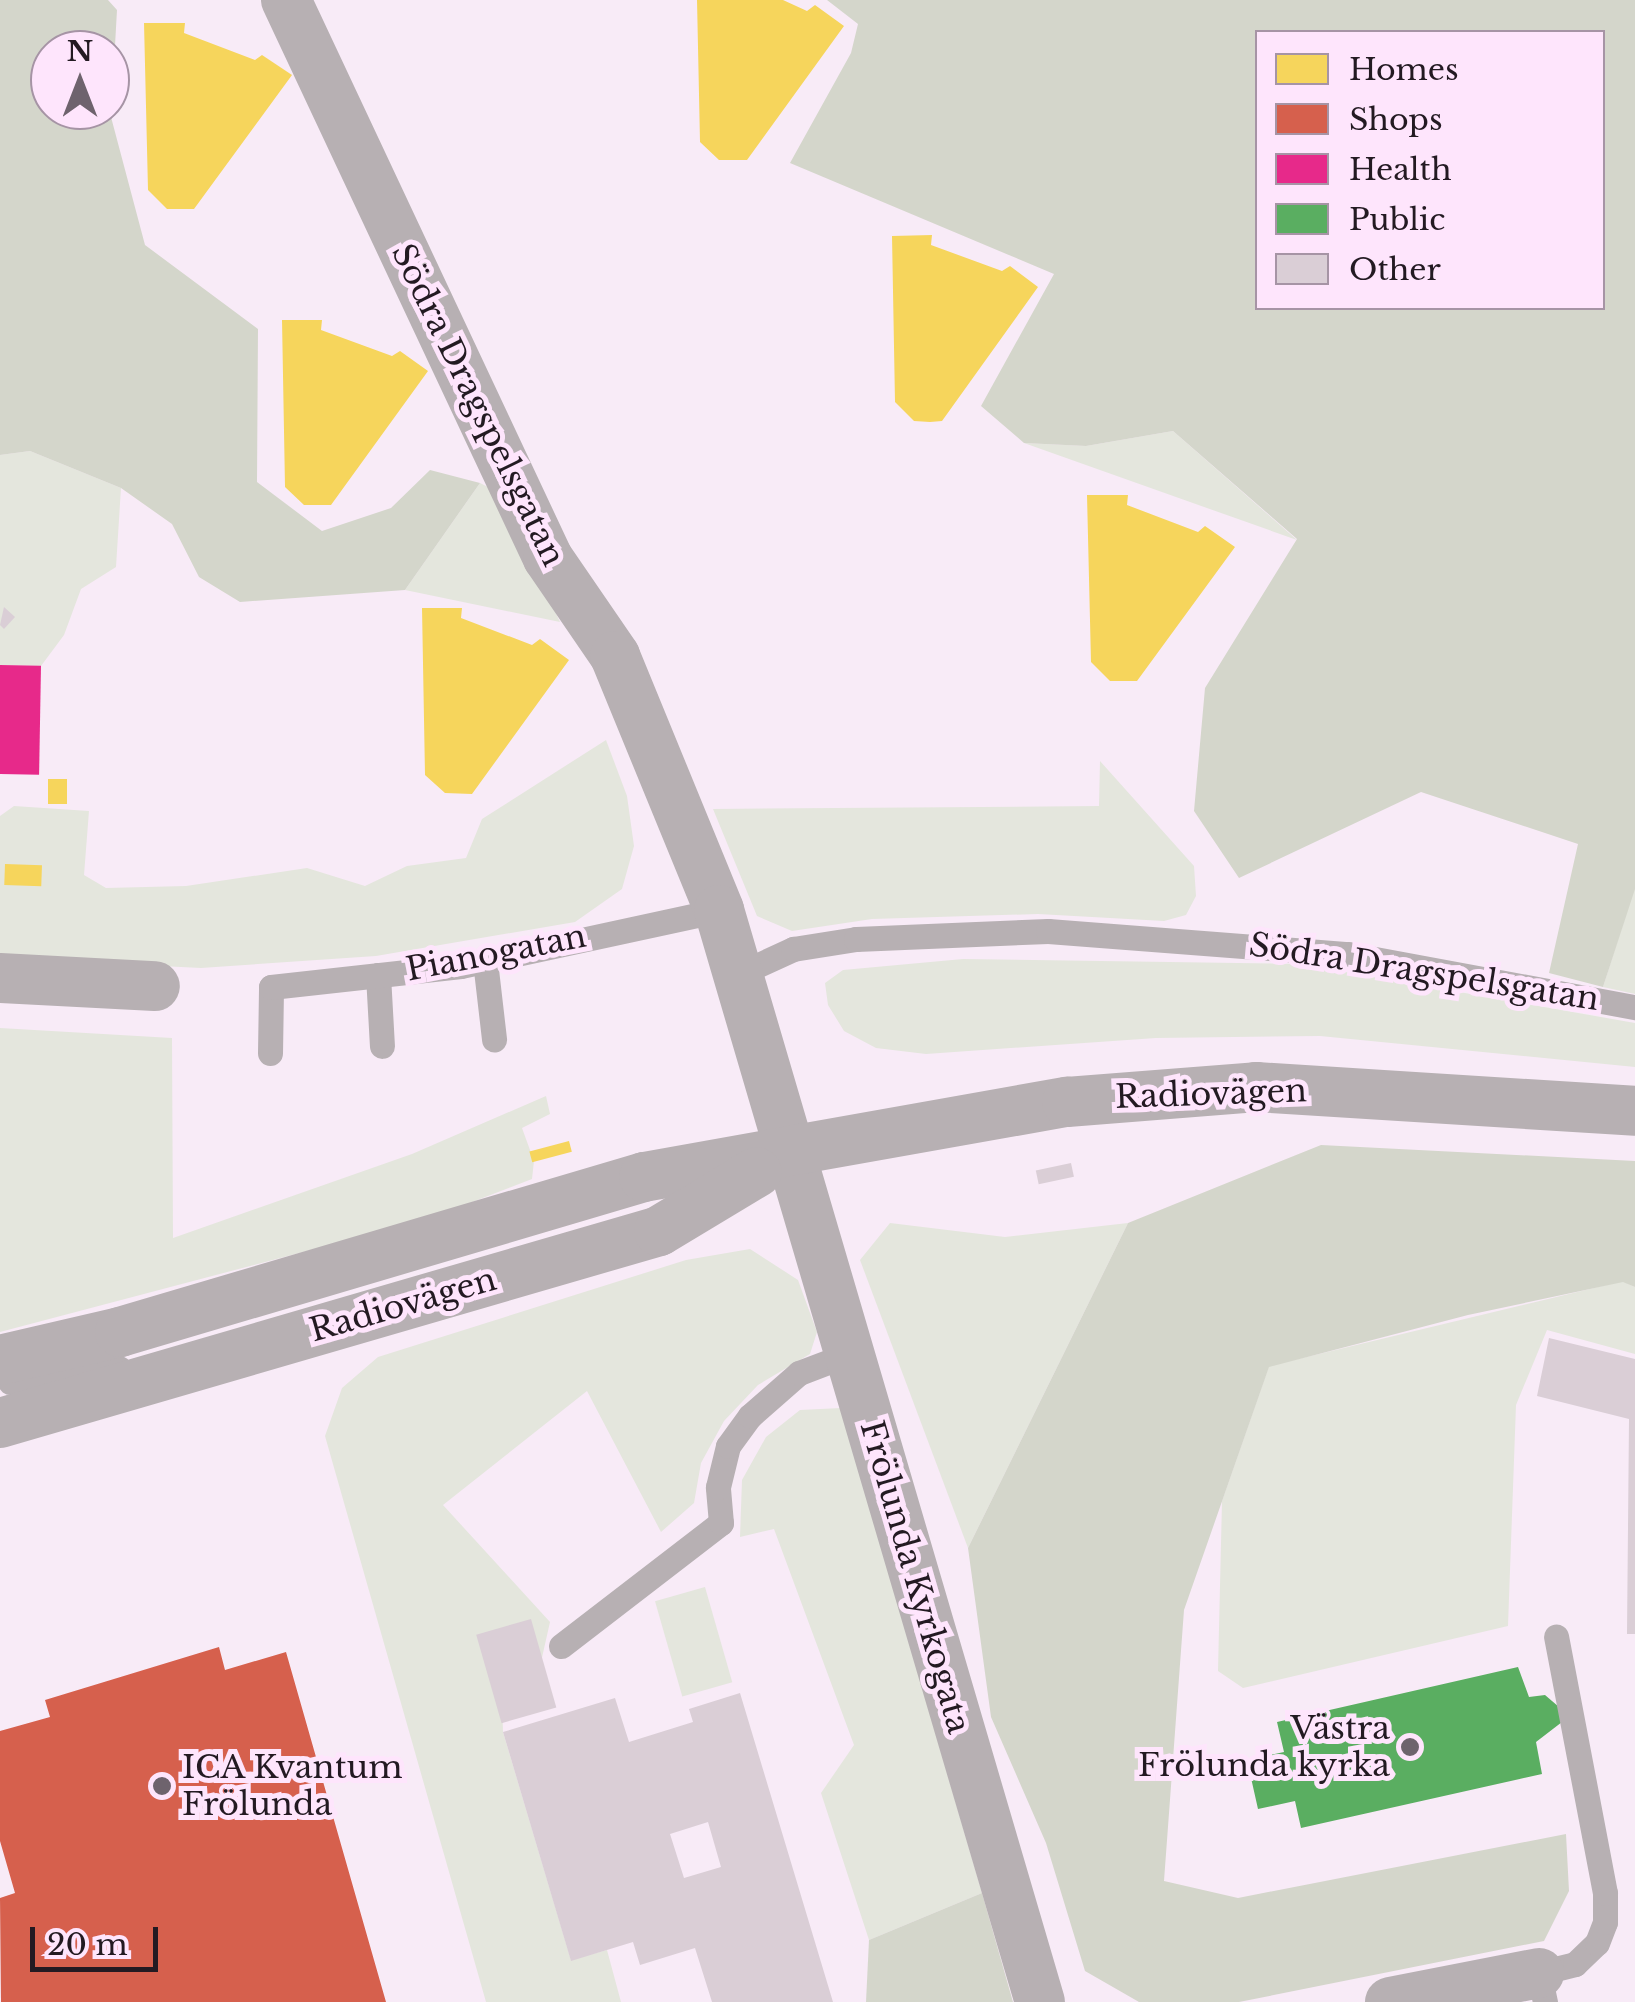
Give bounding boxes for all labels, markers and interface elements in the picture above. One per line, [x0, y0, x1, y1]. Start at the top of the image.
north arrow [30, 30, 130, 130]
legend [1255, 30, 1605, 310]
text: N [67, 34, 93, 69]
text: Homes [1349, 51, 1459, 88]
text: Shops [1349, 101, 1443, 138]
text: Health [1349, 151, 1452, 188]
text: Public [1349, 201, 1445, 238]
street label: Södra Dragspelsgatan [383, 237, 573, 573]
text: Other [1349, 251, 1441, 288]
street label: Pianogatan [403, 917, 589, 989]
street label: Södra Dragspelsgatan [1246, 925, 1602, 1019]
street label: Radiovägen [1114, 1071, 1308, 1117]
street label: Radiovägen [305, 1260, 501, 1350]
street label: Frölunda Kyrkogata [852, 1416, 978, 1738]
place label: Västra Frölunda kyrka [1138, 1710, 1390, 1785]
marker: Västra Frölunda kyrka [1399, 1736, 1421, 1758]
place label: ICA Kvantum Frölunda [182, 1749, 404, 1824]
marker: ICA Kvantum Frölunda [151, 1775, 173, 1797]
scale bar [35, 1907, 162, 1969]
text: 20 m [47, 1926, 128, 1963]

